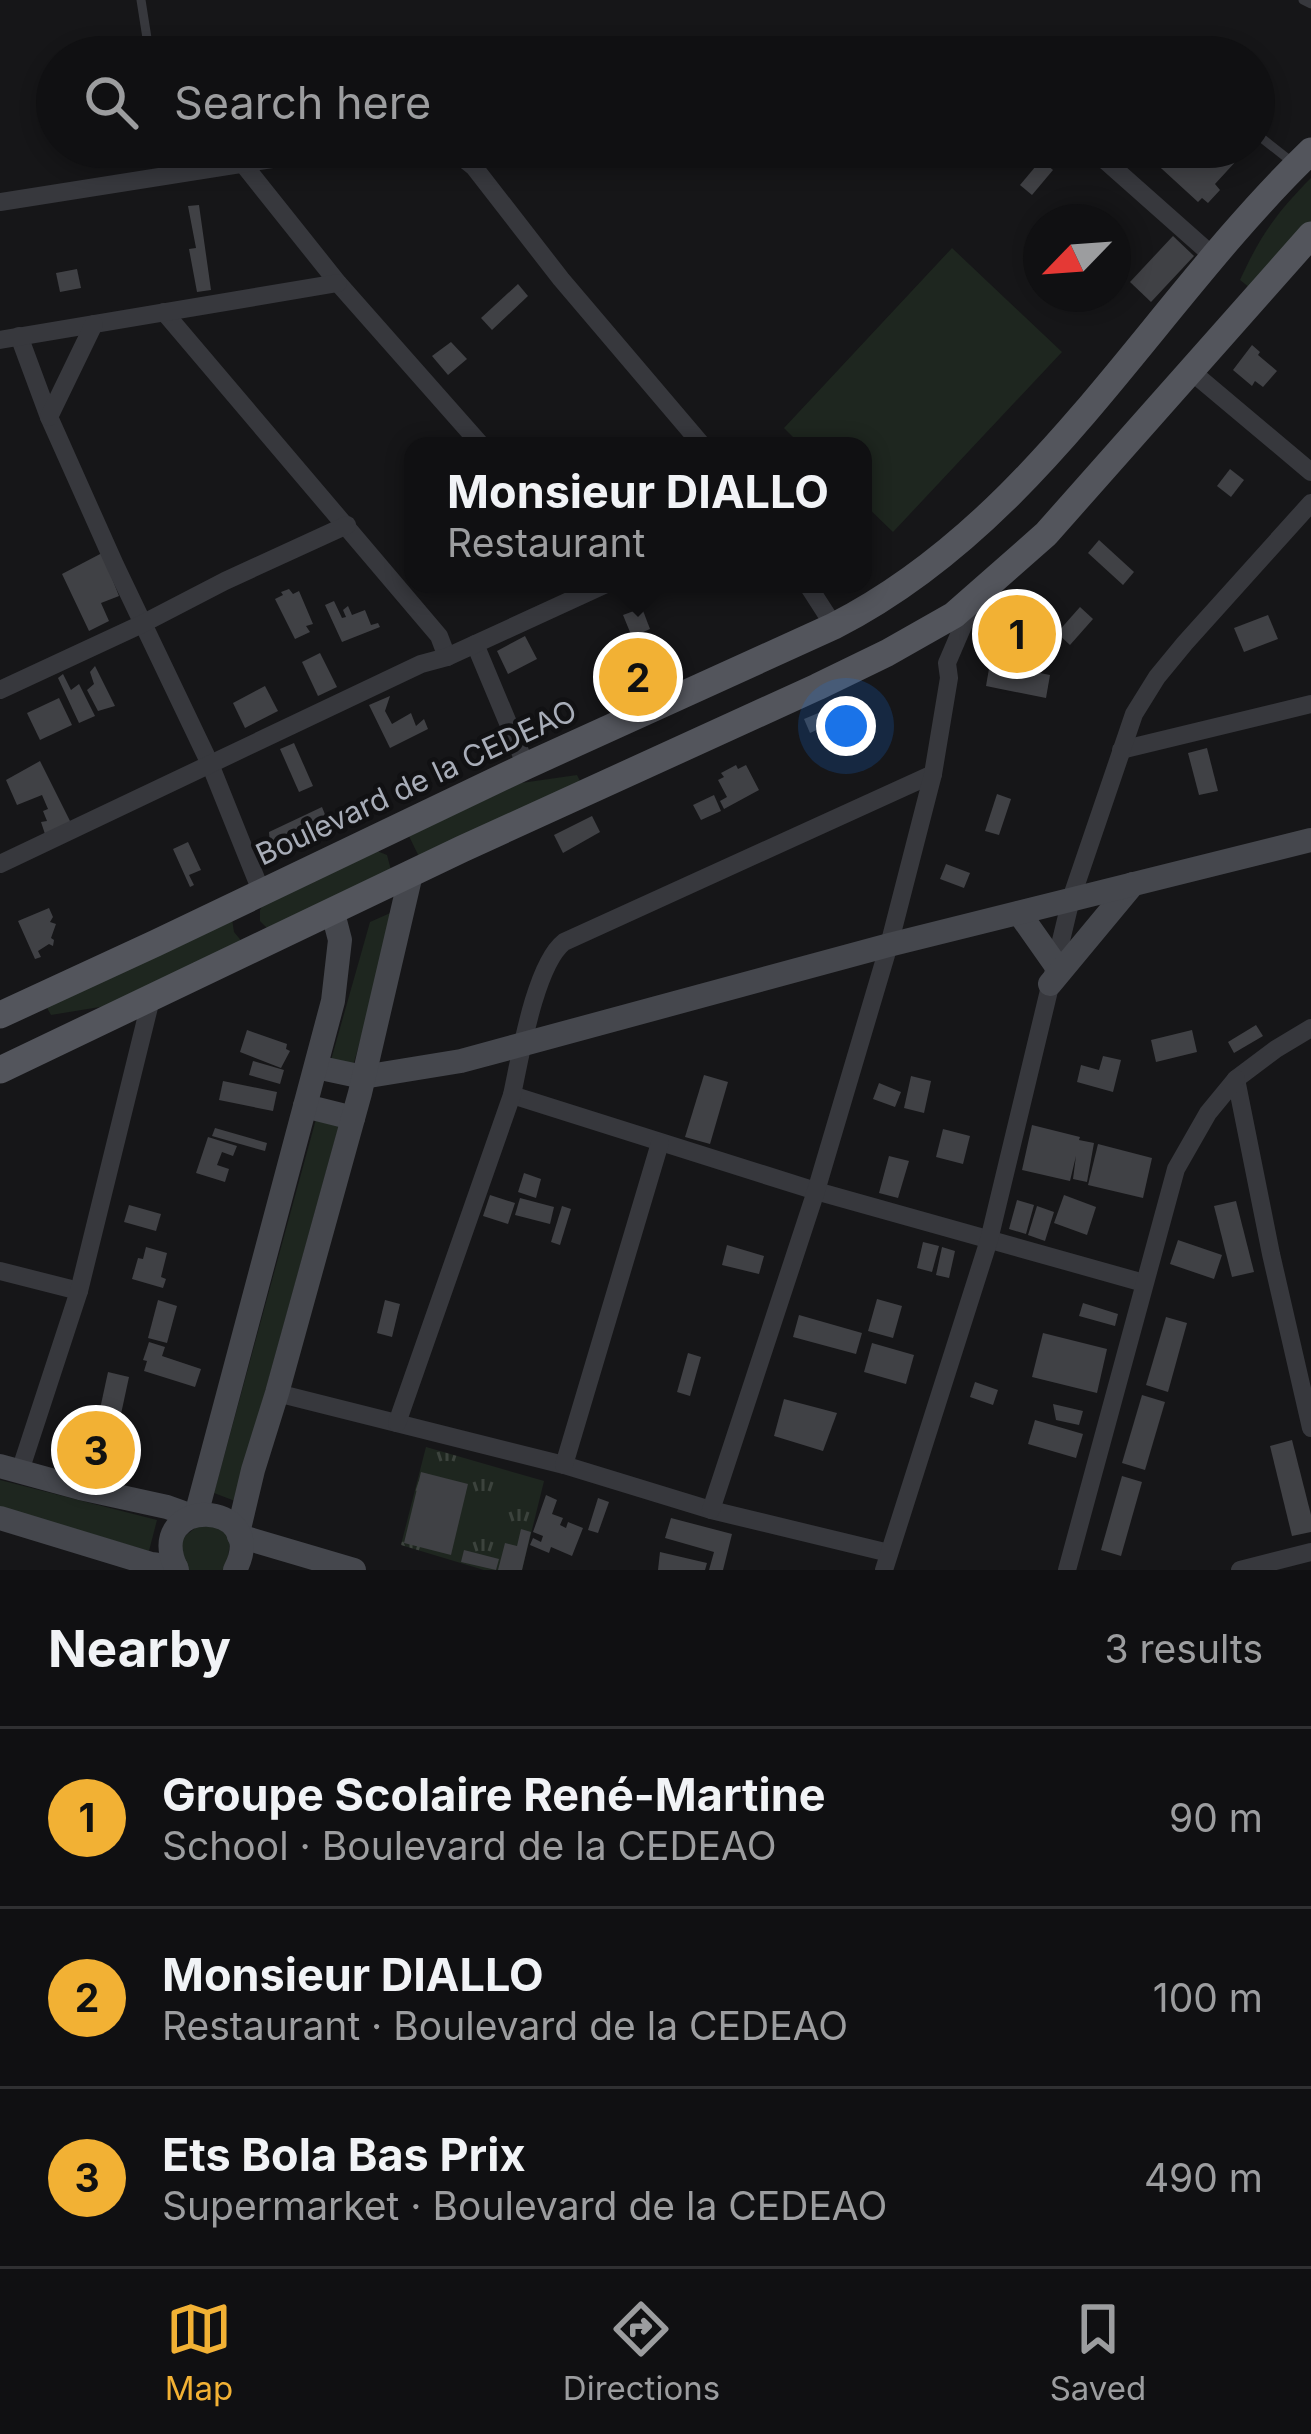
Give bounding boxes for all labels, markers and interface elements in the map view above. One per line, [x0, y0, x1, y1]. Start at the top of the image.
search box [36, 36, 1275, 168]
icon: search [78, 69, 144, 135]
text: Search here [174, 75, 431, 130]
north arrow [1023, 204, 1131, 312]
popup [404, 437, 872, 593]
text: Monsieur DIALLO [447, 464, 829, 519]
text: Restaurant [447, 519, 645, 566]
pin: 1 [978, 589, 1056, 679]
pin: 2 [599, 632, 677, 722]
street label: Boulevard de la CEDEAO [250, 692, 582, 872]
your location [816, 696, 876, 756]
pin: 3 [57, 1405, 135, 1495]
text: Nearby [48, 1618, 231, 1679]
text: 3 results [1105, 1625, 1263, 1672]
text: Groupe Scolaire René-Martine [162, 1767, 826, 1822]
text: 1 [79, 1794, 95, 1841]
text: 90 m [1169, 1794, 1263, 1841]
text: School · Boulevard de la CEDEAO [162, 1822, 776, 1869]
text: Monsieur DIALLO [162, 1947, 544, 2002]
text: 2 [75, 1974, 99, 2021]
text: 100 m [1153, 1974, 1263, 2021]
text: Restaurant · Boulevard de la CEDEAO [162, 2002, 848, 2049]
text: Ets Bola Bas Prix [162, 2127, 526, 2182]
text: 3 [74, 2154, 100, 2201]
text: 490 m [1144, 2154, 1263, 2201]
text: Supermarket · Boulevard de la CEDEAO [162, 2182, 887, 2229]
tab: Map [165, 2296, 233, 2408]
tab: Directions [563, 2296, 720, 2408]
tab: Saved [1050, 2296, 1146, 2408]

